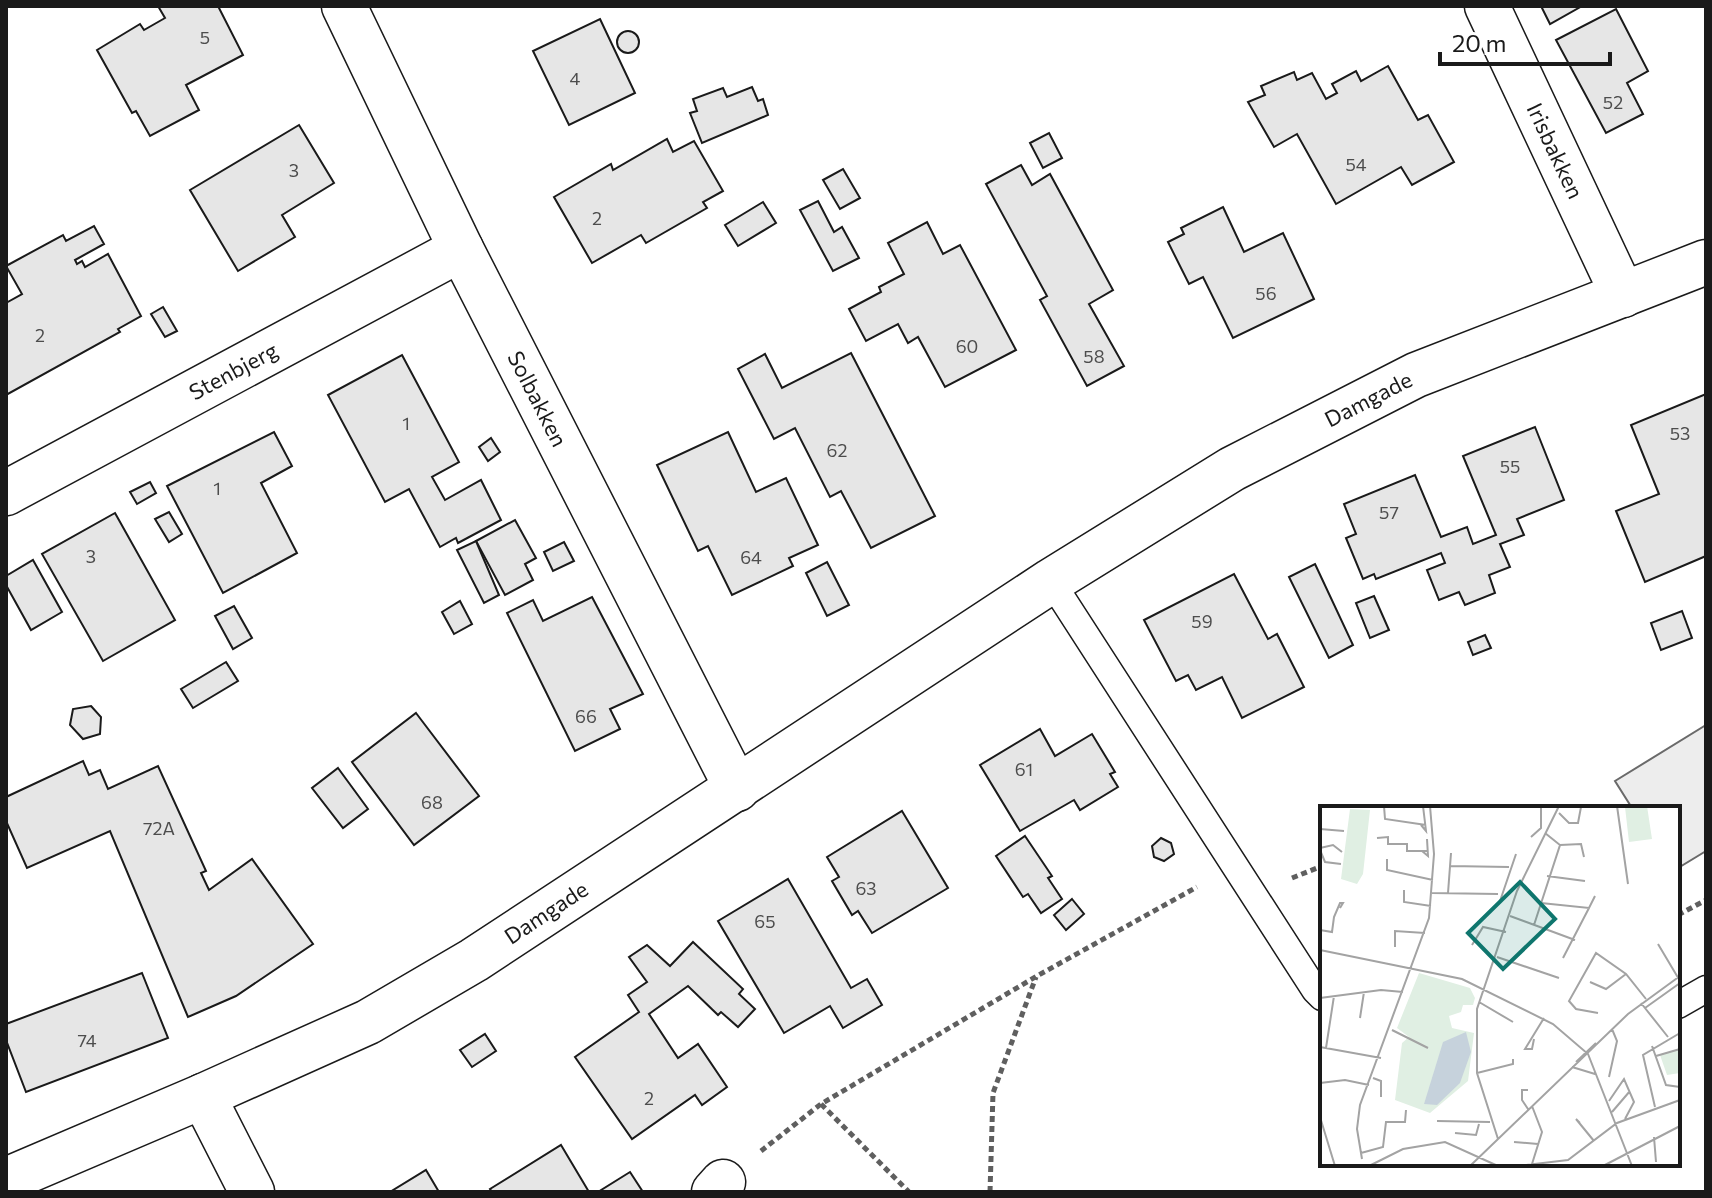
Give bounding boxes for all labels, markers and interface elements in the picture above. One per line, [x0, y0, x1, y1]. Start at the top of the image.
scale bar [1440, 16, 1610, 66]
house number: 5 [200, 26, 210, 48]
text: 20 m [1452, 28, 1506, 57]
house number: 4 [570, 67, 581, 89]
house number: 52 [1603, 91, 1623, 113]
street label: Irisbakken [1521, 98, 1590, 203]
house number: 54 [1345, 153, 1367, 175]
house number: 3 [289, 159, 299, 181]
house number: 2 [592, 207, 602, 229]
house number: 56 [1255, 282, 1277, 304]
house number: 2 [35, 324, 45, 346]
house number: 60 [956, 335, 978, 357]
street label: Stenbjerg [184, 336, 282, 405]
house number: 58 [1083, 345, 1105, 367]
street label: Solbakken [502, 346, 574, 451]
street label: Damgade [1320, 365, 1416, 432]
house number: 1 [402, 412, 410, 434]
house number: 53 [1670, 422, 1690, 444]
house number: 62 [827, 439, 847, 461]
house number: 55 [1500, 455, 1520, 477]
house number: 1 [213, 477, 221, 499]
house number: 57 [1379, 501, 1399, 523]
house number: 3 [86, 545, 96, 567]
house number: 64 [740, 546, 762, 568]
house number: 59 [1191, 610, 1213, 632]
house number: 66 [575, 705, 597, 727]
house number: 61 [1015, 758, 1033, 780]
house number: 68 [421, 791, 443, 813]
inset map [1320, 806, 1680, 1166]
house number: 72A [143, 817, 175, 839]
street label: Damgade [499, 875, 593, 949]
house number: 63 [855, 877, 877, 899]
house number: 65 [754, 910, 776, 932]
house number: 74 [77, 1029, 97, 1051]
house number: 2 [644, 1087, 654, 1109]

